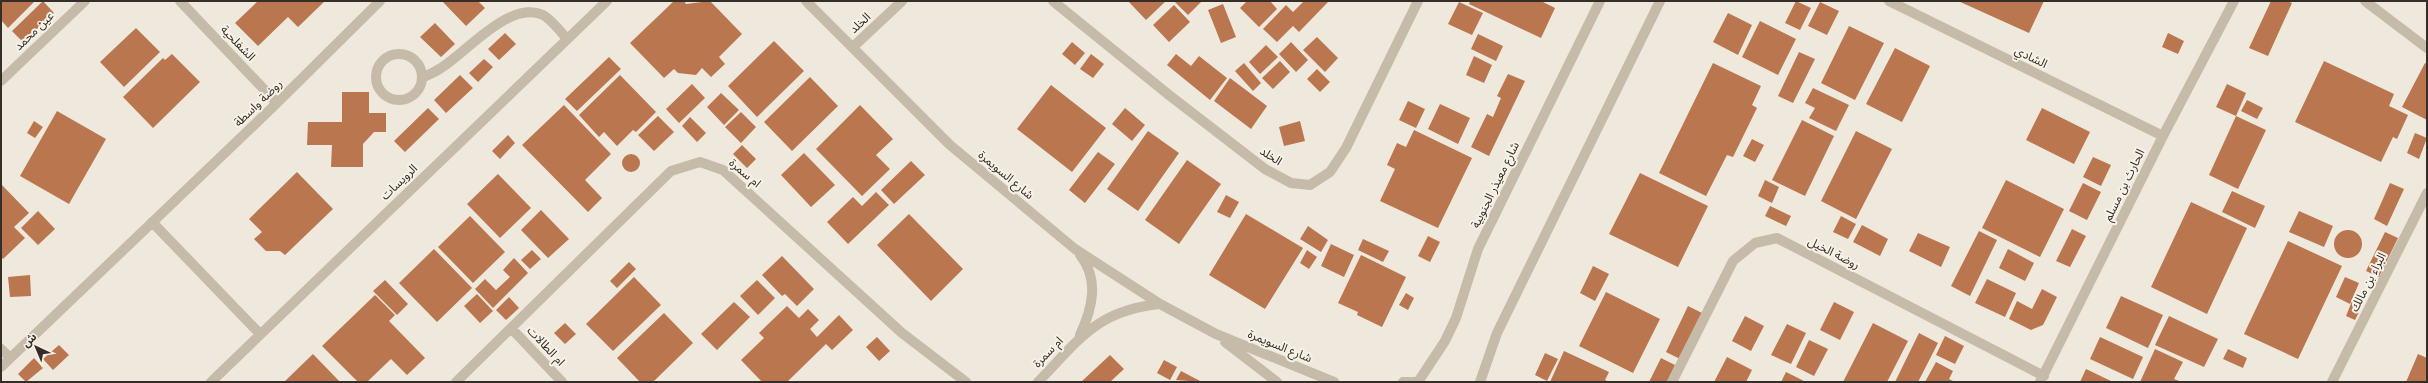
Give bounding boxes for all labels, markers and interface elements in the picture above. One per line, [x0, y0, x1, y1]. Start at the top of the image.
street label: عين محمد [11, 9, 57, 53]
street label: الخلد [847, 10, 874, 36]
street label: الشفلحية [218, 22, 258, 64]
street label: الشادي [2011, 43, 2050, 73]
street label: روضة واسطة [231, 77, 285, 129]
street label: شارع معيذر الجنوبية [1468, 140, 1524, 231]
street label: الخلد [1257, 144, 1285, 168]
street label: الحارث بن مسلم [2101, 147, 2149, 224]
street label: شارع السويمرة [974, 148, 1037, 204]
street label: ام سمرة [725, 156, 764, 192]
street label: الرويسات [378, 161, 420, 203]
street label: روضة الخيل [1806, 234, 1862, 272]
street label: البراء بن مالك [2347, 250, 2389, 314]
street label: ام الطالات [523, 323, 568, 370]
north arrow [16, 327, 56, 367]
street label: شارع السويمرة [1245, 327, 1314, 367]
text: ش [19, 330, 39, 350]
street label: ام سمرة [1030, 334, 1067, 372]

